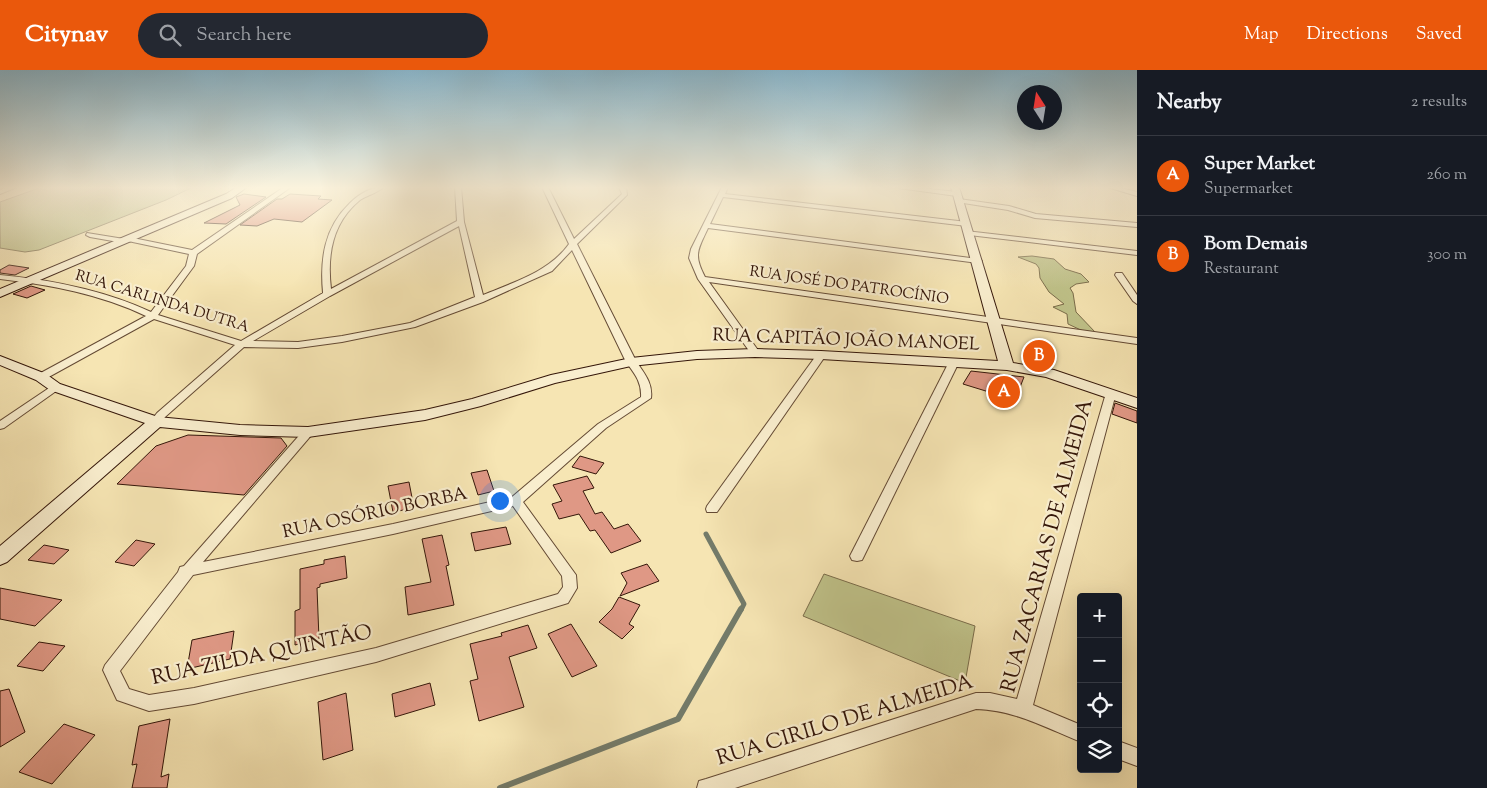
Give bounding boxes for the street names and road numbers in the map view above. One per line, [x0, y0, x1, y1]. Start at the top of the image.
street label: RUA JOSÉ DO PATROCÍNIO [748, 261, 950, 310]
street label: RUA CARLINDA DUTRA [72, 265, 252, 339]
street label: RUA CAPITÃO JOÃO MANOEL [712, 323, 980, 359]
street label: RUA ZACARIAS DE ALMEIDA [994, 396, 1102, 696]
street label: RUA OSÓRIO BORBA [280, 481, 470, 546]
street label: RUA ZILDA QUINTÃO [149, 618, 375, 694]
street label: RUA CIRILO DE ALMEIDA [713, 668, 977, 774]

